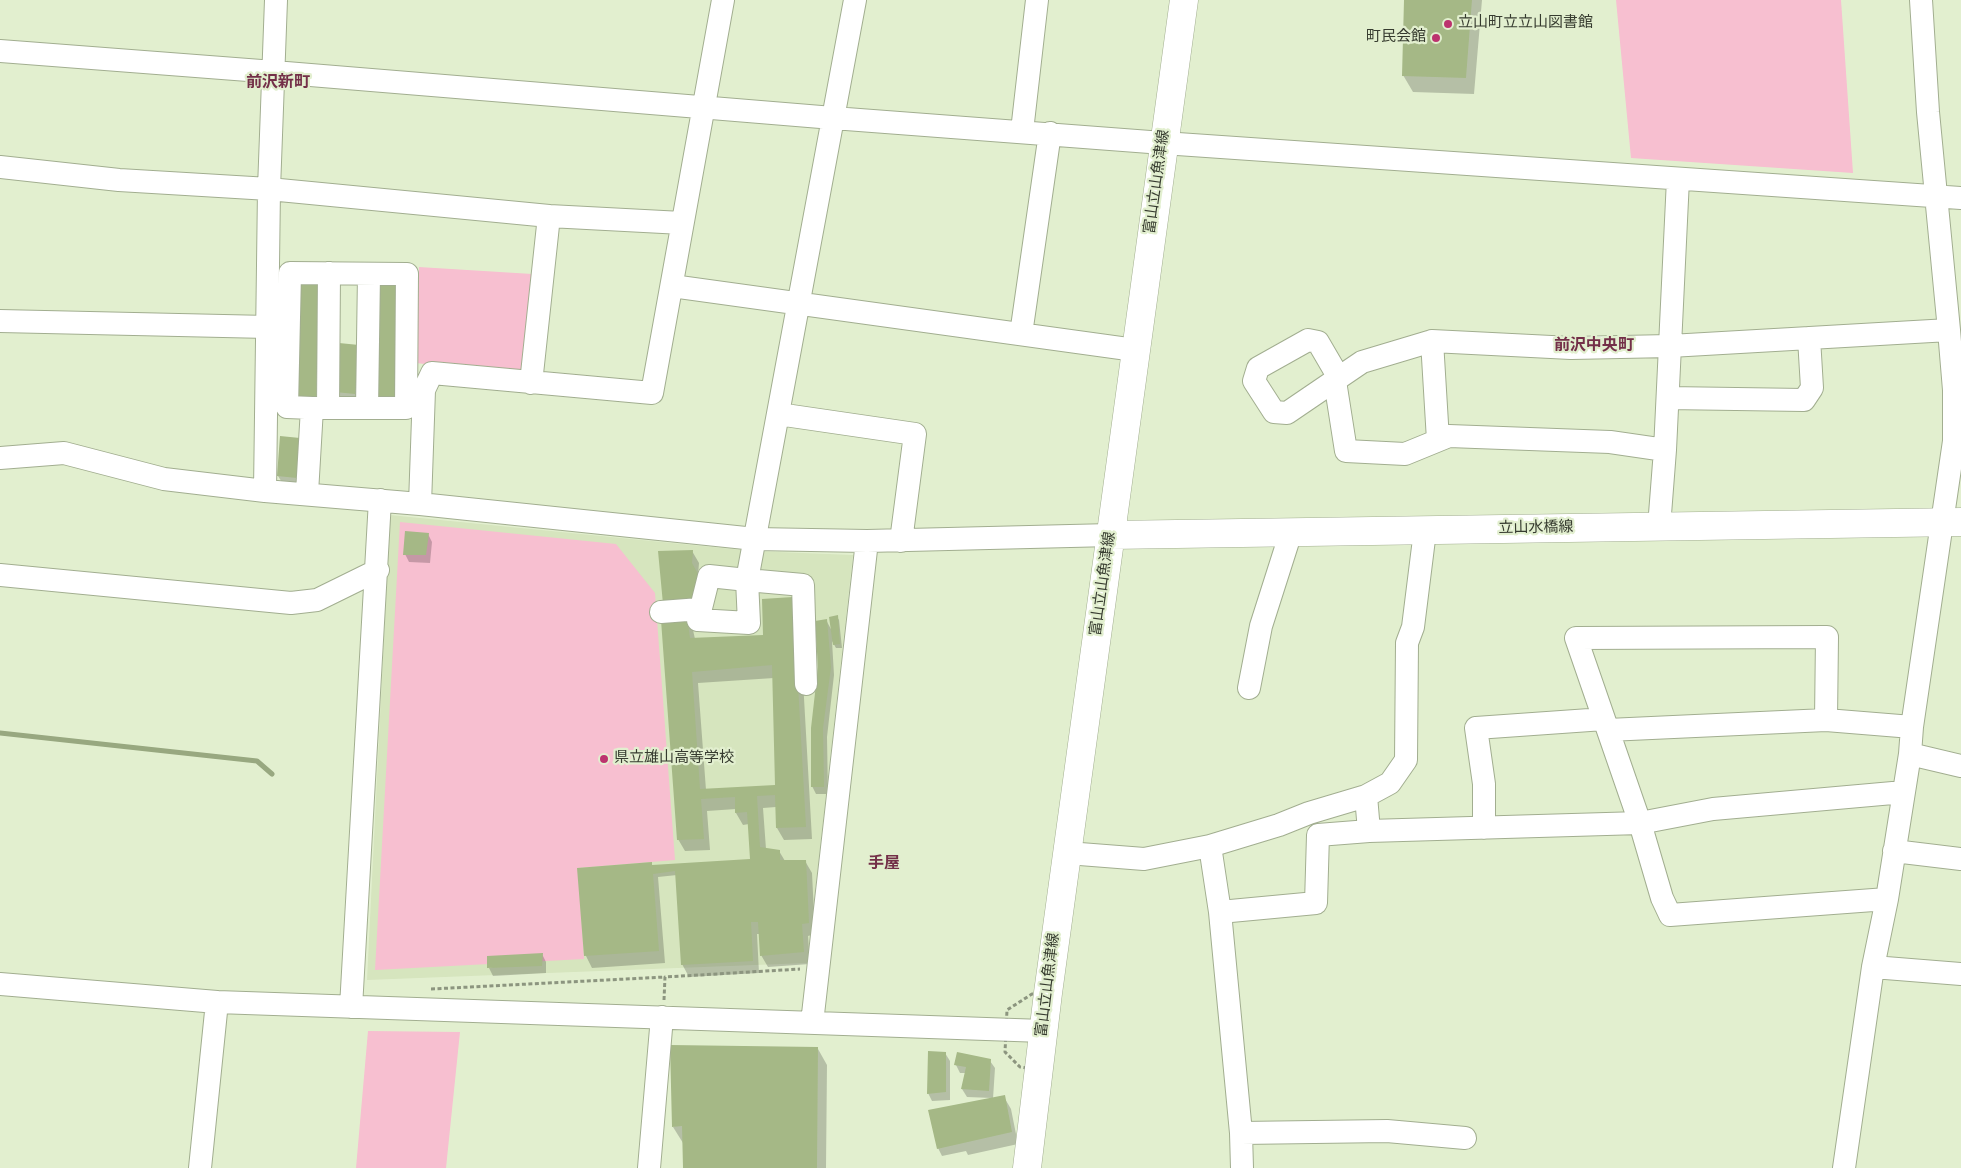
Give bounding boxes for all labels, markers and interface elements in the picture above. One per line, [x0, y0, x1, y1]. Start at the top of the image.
place label: 立山町立立山図書館 [1458, 15, 1593, 33]
marker: 立山町立立山図書館 [1442, 18, 1454, 30]
place label: 町民会館 [1366, 29, 1426, 47]
marker: 町民会館 [1430, 32, 1442, 44]
district label: 前沢新町 [246, 74, 310, 94]
street label: 富山立山魚津線 [1142, 129, 1174, 235]
district label: 前沢中央町 [1554, 337, 1634, 357]
street label: 立山水橋線 [1498, 519, 1574, 539]
street label: 富山立山魚津線 [1088, 531, 1120, 637]
place label: 県立雄山高等学校 [614, 750, 734, 768]
marker: 県立雄山高等学校 [598, 753, 610, 765]
district label: 手屋 [868, 855, 900, 875]
street label: 富山立山魚津線 [1034, 932, 1064, 1038]

